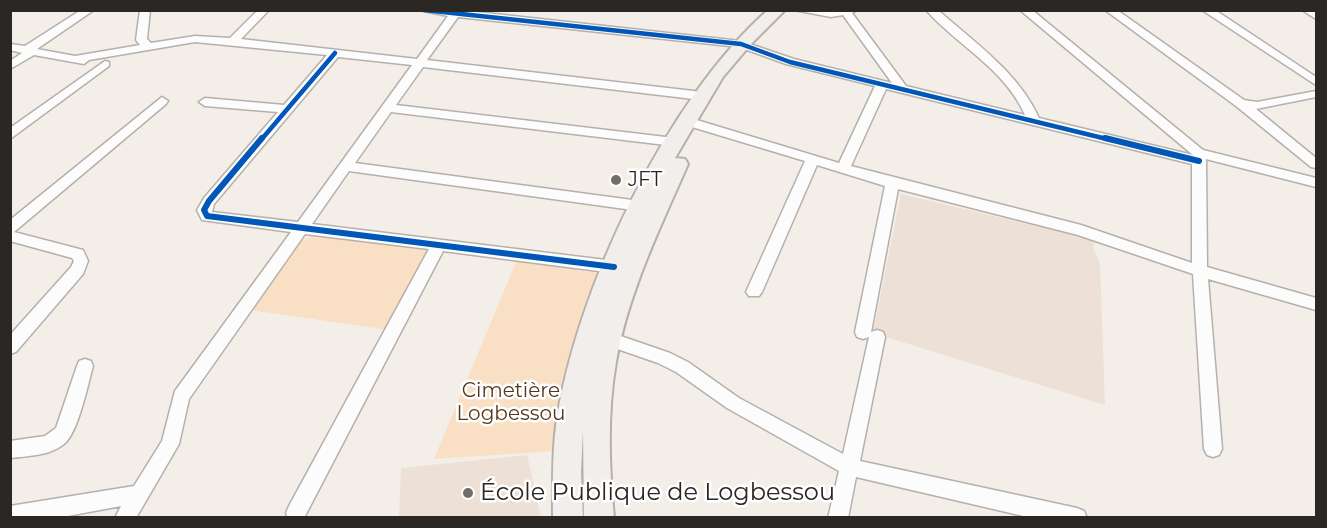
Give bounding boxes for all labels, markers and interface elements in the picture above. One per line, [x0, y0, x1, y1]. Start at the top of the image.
place label: JFT [628, 168, 662, 192]
marker: JFT [609, 173, 623, 187]
park label: Cimetière Logbessou [456, 379, 566, 426]
place label: École Publique de Logbessou [480, 479, 835, 507]
marker: École Publique de Logbessou [461, 486, 475, 500]

